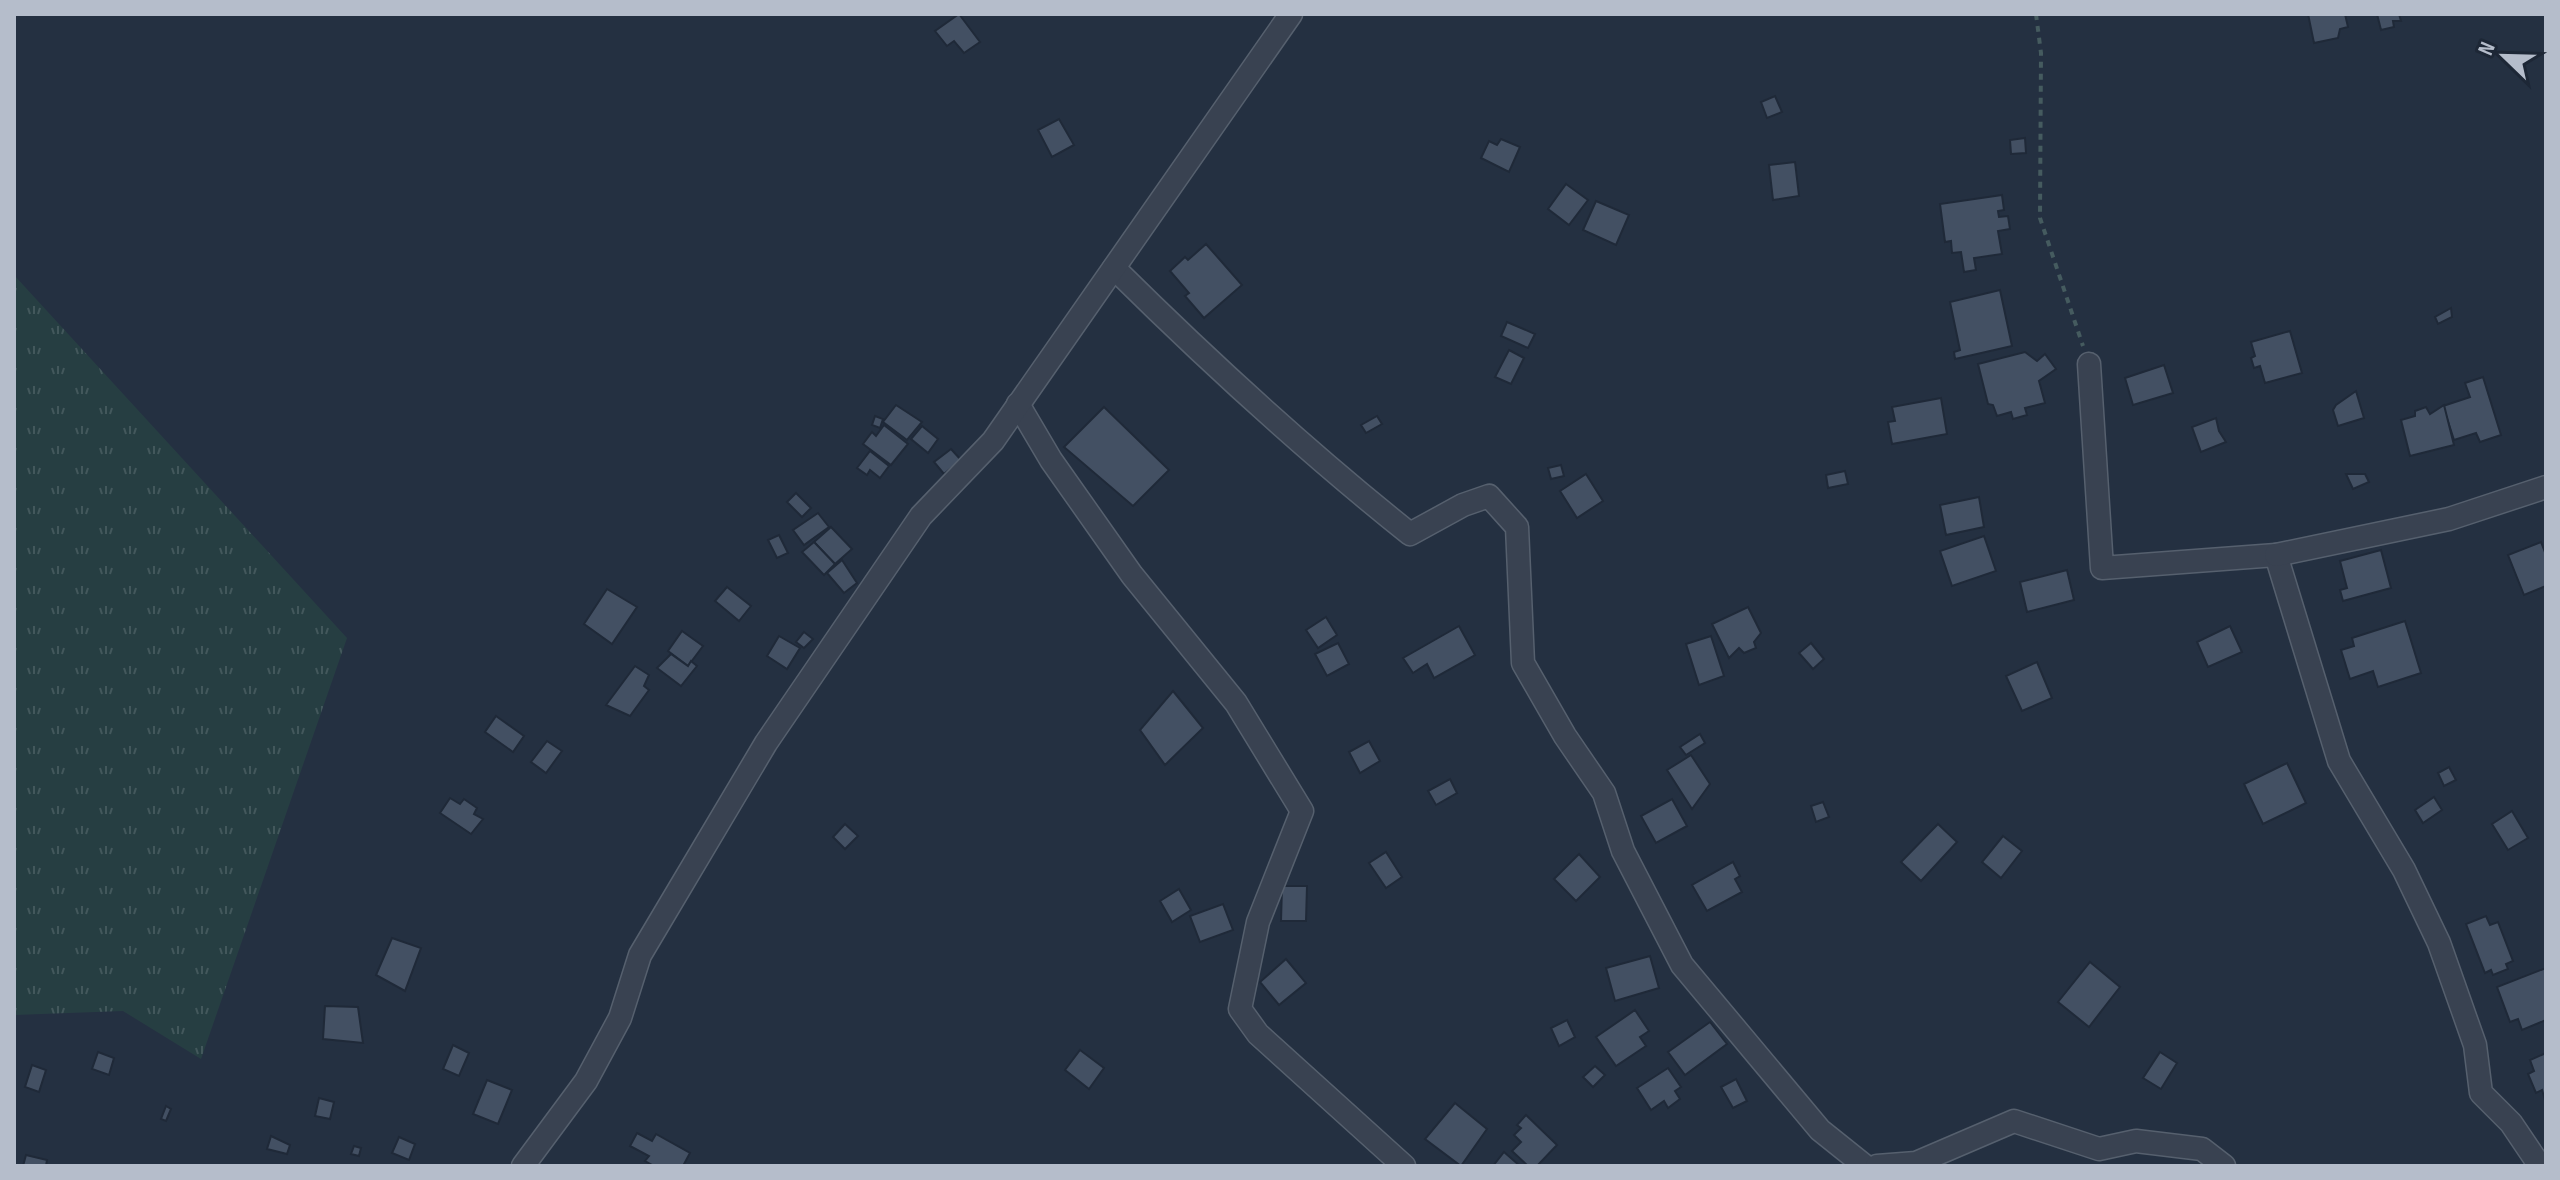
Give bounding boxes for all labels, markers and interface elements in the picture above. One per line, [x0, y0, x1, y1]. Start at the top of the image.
north arrow [2464, 16, 2544, 96]
text: N [2472, 38, 2502, 59]

